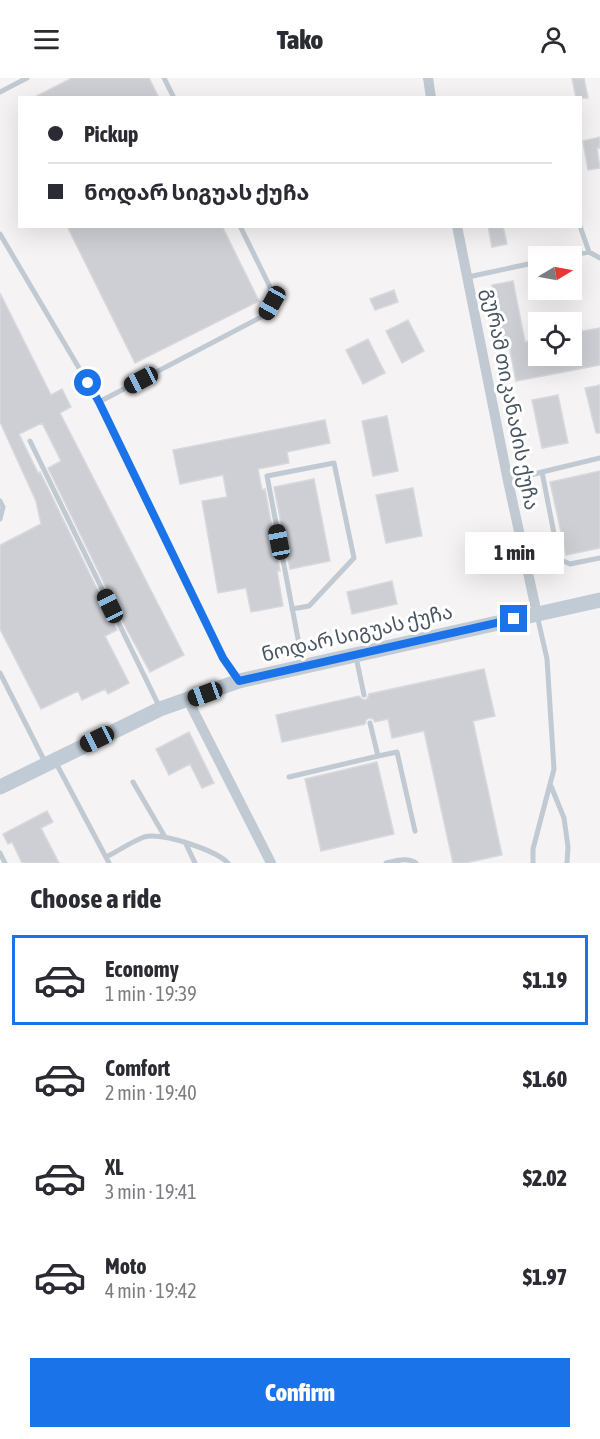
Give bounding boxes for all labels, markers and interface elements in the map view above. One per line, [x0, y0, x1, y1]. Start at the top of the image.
icon: menu [30, 23, 63, 56]
icon: person [537, 23, 570, 56]
text: Tako [277, 24, 323, 55]
text: Pickup [84, 121, 139, 147]
text: ნოდარ სიგუას ქუჩა [84, 179, 309, 205]
north arrow [528, 246, 582, 300]
map controls [528, 246, 582, 366]
car [255, 283, 289, 323]
street label: გურამ თიკანაძის ქუჩა [478, 286, 544, 512]
button: locate [528, 312, 582, 366]
car [121, 364, 161, 396]
route start [74, 369, 101, 396]
car [267, 523, 291, 561]
callout: 1 min [464, 532, 564, 574]
text: 1 min [494, 541, 535, 564]
car [94, 586, 126, 626]
street label: ნოდარ სიგუას ქუჩა [259, 599, 455, 668]
route end [500, 605, 527, 632]
car [185, 679, 225, 709]
car [77, 723, 117, 755]
text: Choose a ride [30, 883, 162, 914]
icon: car [33, 953, 87, 1007]
text: Economy [105, 956, 179, 982]
text: $1.19 [523, 967, 567, 993]
text: 1 min · 19:39 [105, 982, 197, 1005]
icon: car [33, 1052, 87, 1106]
text: Comfort [105, 1055, 170, 1081]
text: $1.60 [523, 1066, 567, 1092]
text: 2 min · 19:40 [105, 1081, 197, 1104]
icon: car [33, 1151, 87, 1205]
text: XL [105, 1154, 123, 1180]
text: $2.02 [523, 1165, 567, 1191]
text: 3 min · 19:41 [105, 1180, 197, 1203]
icon: car [33, 1250, 87, 1304]
text: Moto [105, 1253, 147, 1279]
text: $1.97 [523, 1264, 567, 1290]
text: 4 min · 19:42 [105, 1279, 197, 1302]
button: Confirm [30, 1358, 570, 1427]

